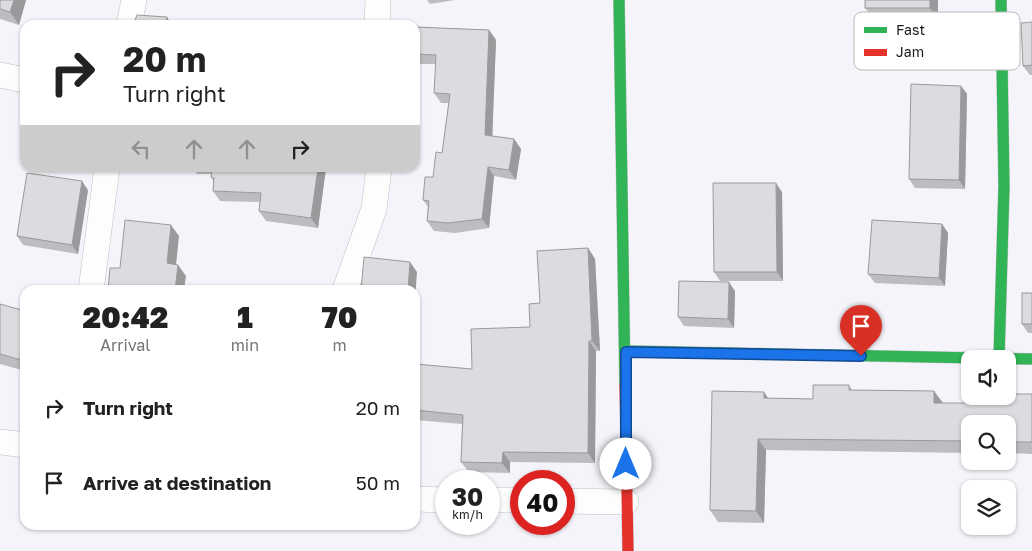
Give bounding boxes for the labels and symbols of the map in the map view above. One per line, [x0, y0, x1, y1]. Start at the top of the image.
legend [854, 12, 1020, 70]
text: Fast [896, 21, 925, 38]
text: Jam [896, 43, 924, 60]
pin [840, 305, 882, 356]
position arrow [599, 437, 651, 489]
speed limit sign: 40 [510, 470, 575, 535]

